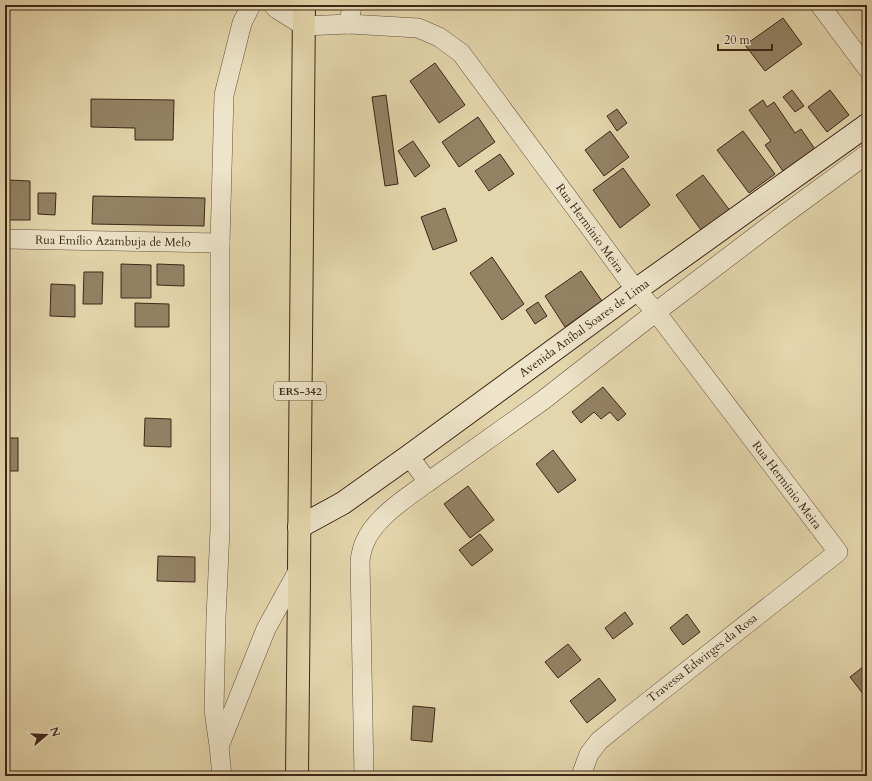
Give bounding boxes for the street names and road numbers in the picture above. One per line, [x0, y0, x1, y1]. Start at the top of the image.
street label: Rua Hermínio Meira [552, 180, 628, 276]
street label: Rua Emílio Azambuja de Melo [35, 232, 192, 250]
street label: Avenida Aníbal Soares de Lima [516, 275, 653, 381]
road number: ERS-342 [274, 382, 326, 400]
street label: Rua Hermínio Meira [749, 438, 826, 533]
street label: Travessa Edwirges da Rosa [644, 609, 761, 706]

